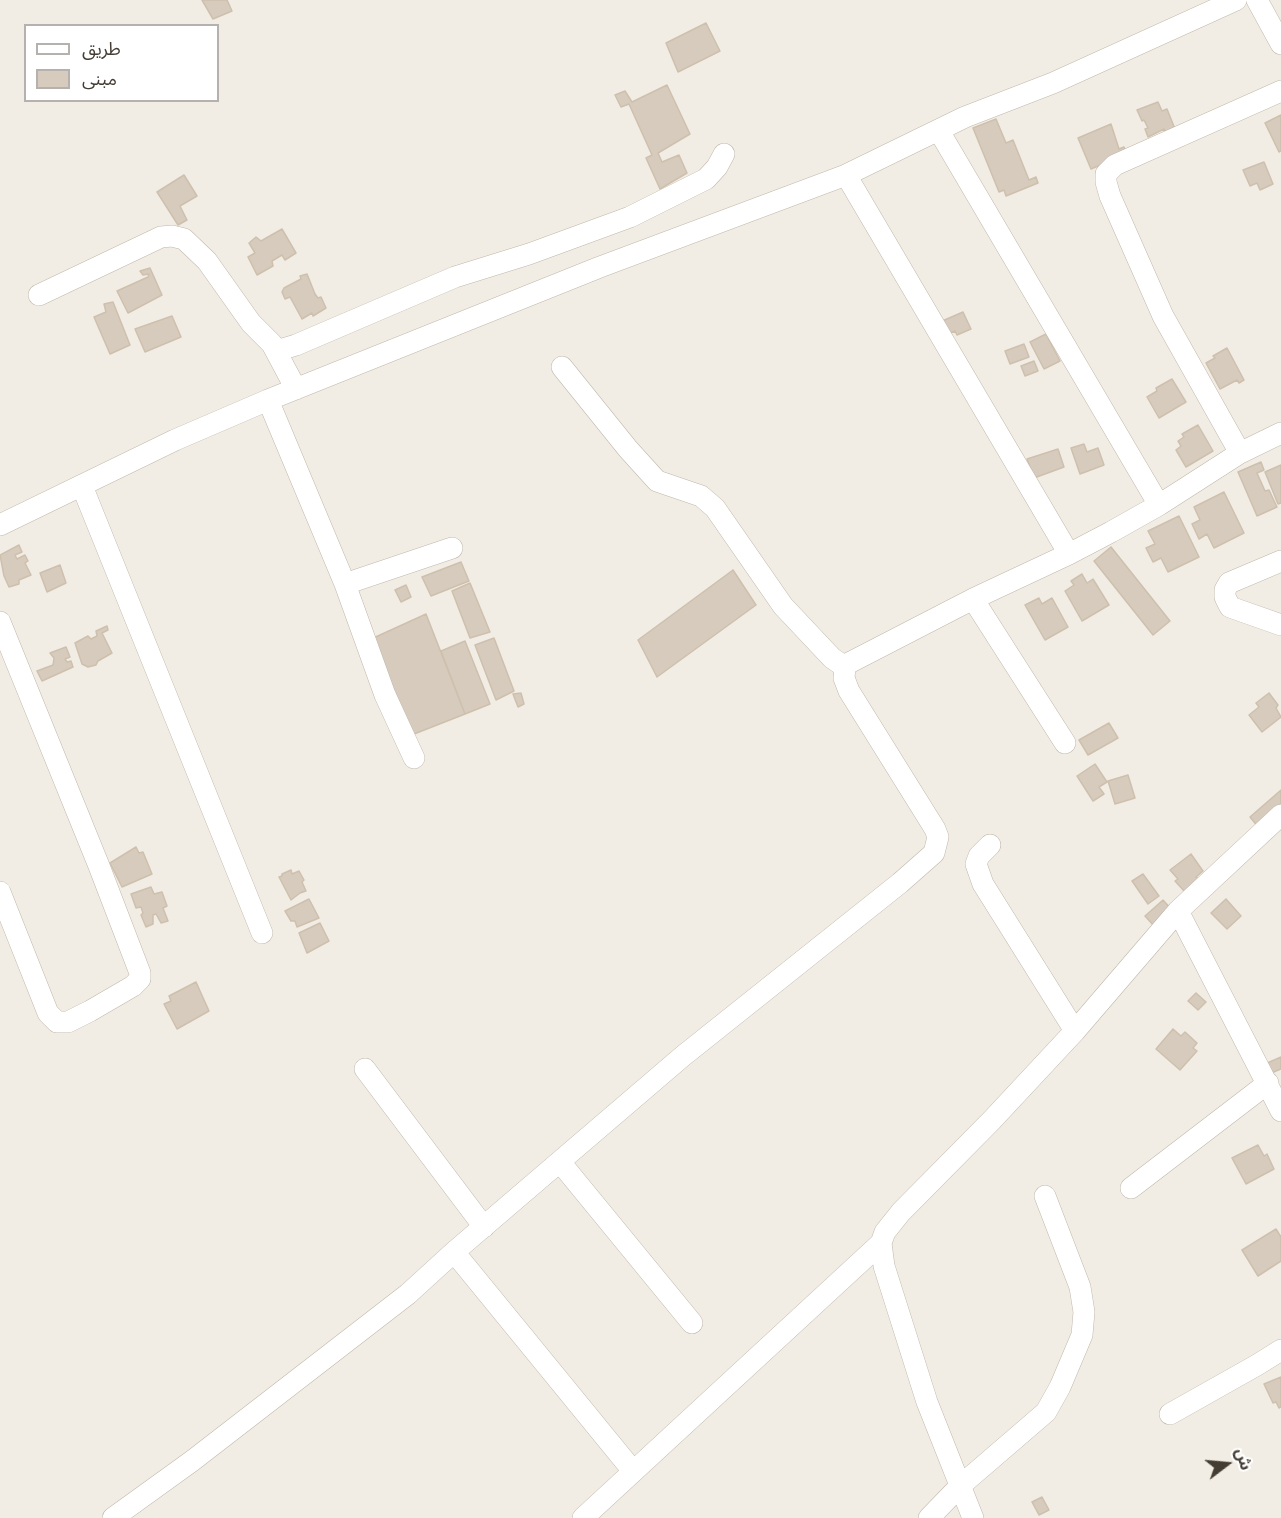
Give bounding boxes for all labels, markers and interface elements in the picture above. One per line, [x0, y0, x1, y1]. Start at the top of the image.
legend [24, 24, 219, 102]
text: طريق [82, 37, 121, 59]
text: مبنى [82, 67, 117, 89]
north arrow [1197, 1434, 1257, 1494]
text: ش [1232, 1446, 1257, 1472]

